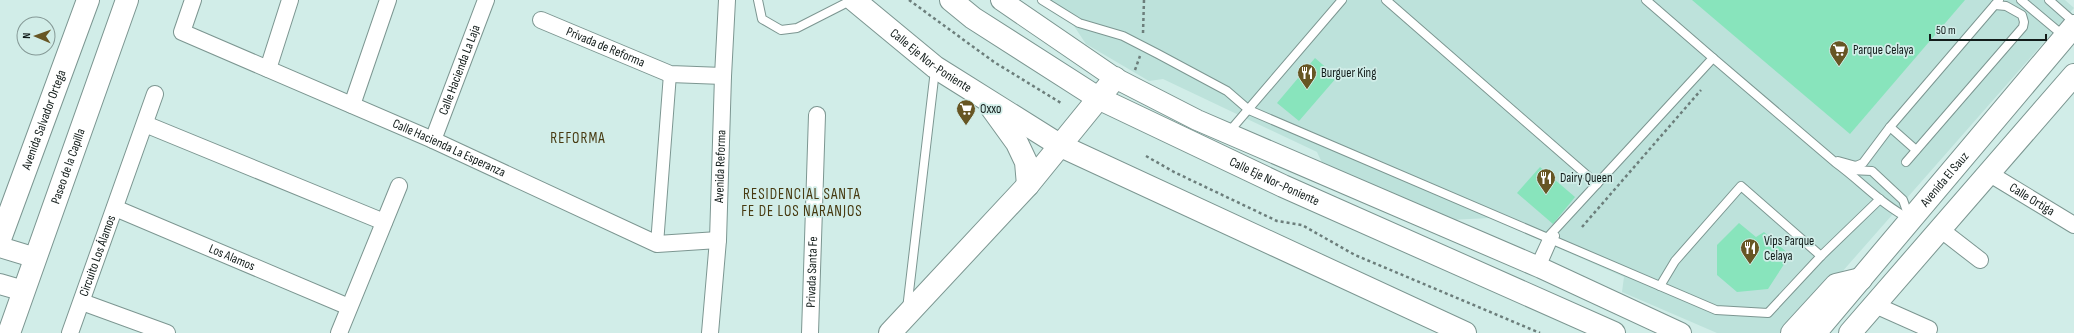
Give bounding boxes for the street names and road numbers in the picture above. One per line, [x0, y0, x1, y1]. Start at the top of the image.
street label: Calle Hacienda La Laja [435, 23, 484, 117]
street label: Privada de Reforma [564, 23, 647, 71]
street label: Calle Eje Nor-Poniente [887, 25, 975, 96]
street label: Avenida Salvador Ortega [18, 68, 70, 173]
street label: Calle Hacienda La Esperanza [390, 116, 508, 181]
street label: Paseo de la Capilla [47, 126, 89, 206]
street label: Avenida Reforma [711, 130, 729, 204]
street label: Avenida El Sauz [1916, 148, 1972, 211]
street label: Calle Eje Nor-Poniente [1227, 154, 1322, 209]
street label: Calle Ortiga [2006, 180, 2057, 219]
street label: Circuito Los Álamos [76, 213, 119, 299]
street label: Privada Santa Fe [803, 236, 821, 308]
street label: Los Alamos [207, 241, 258, 274]

